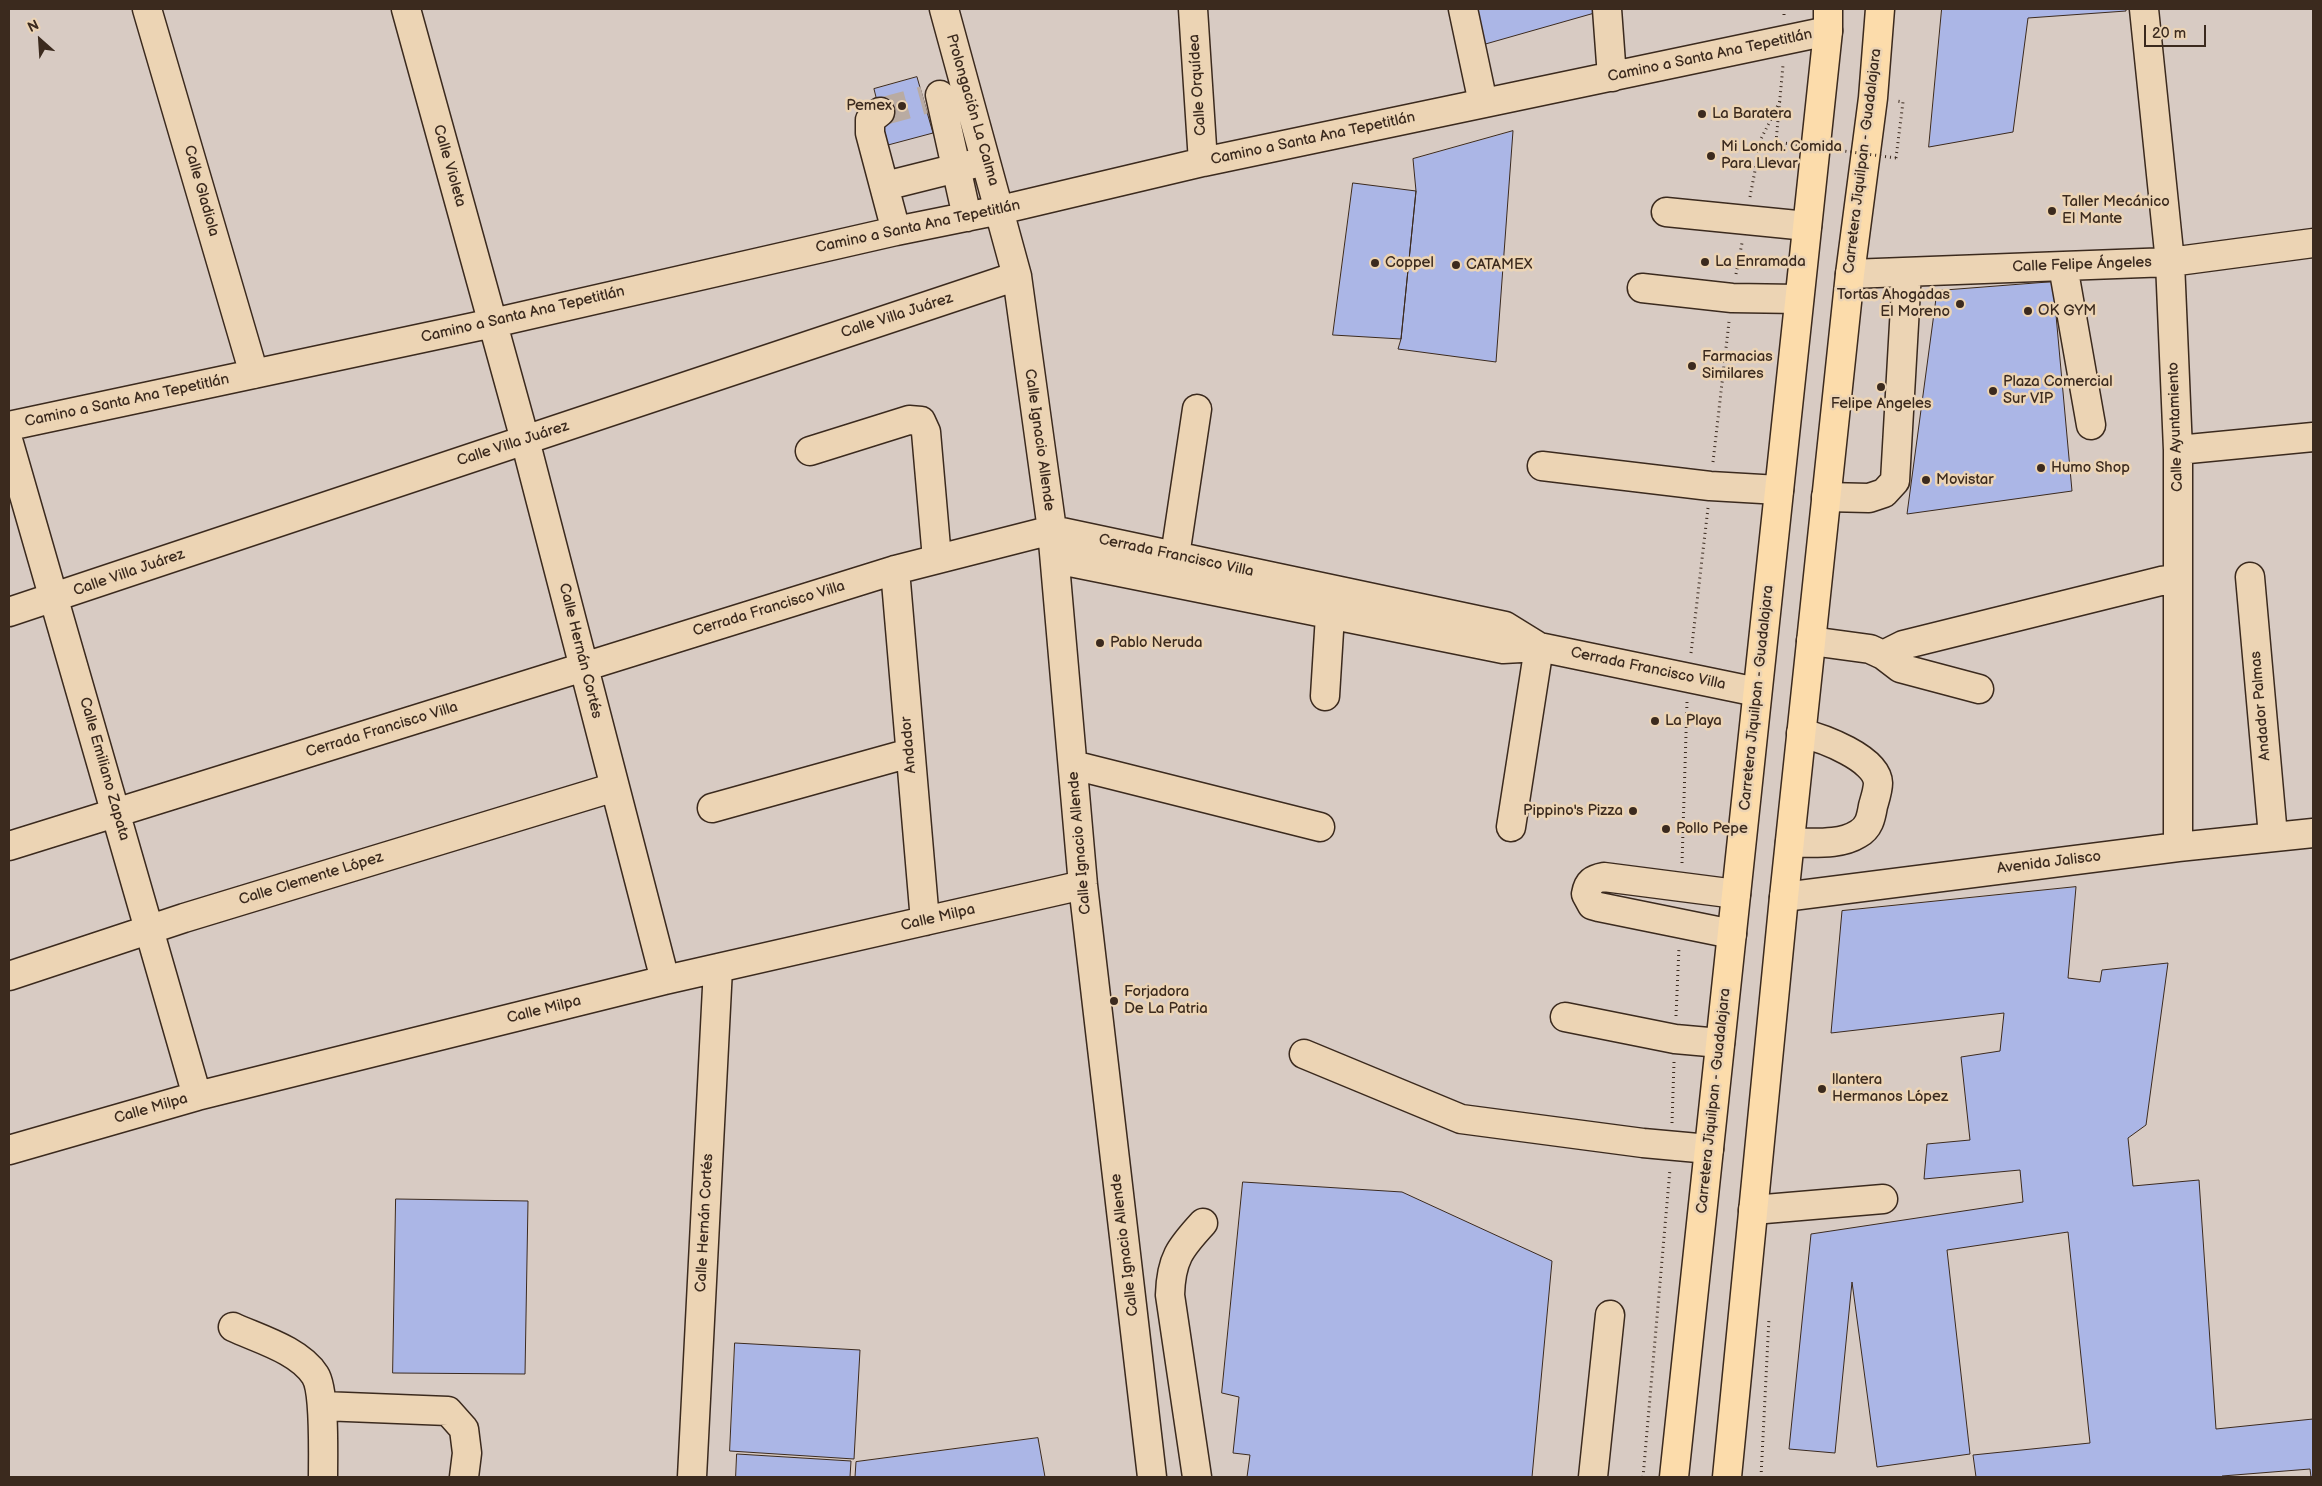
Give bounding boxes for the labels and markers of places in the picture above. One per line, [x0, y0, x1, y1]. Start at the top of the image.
place label: Pemex [846, 97, 892, 115]
marker: Pemex [896, 100, 908, 112]
place label: La Baratera [1712, 105, 1792, 123]
marker: La Baratera [1696, 108, 1708, 120]
place label: Mi Lonch. Comida Para Llevar [1721, 138, 1842, 173]
marker: Mi Lonch. Comida Para Llevar [1705, 150, 1717, 162]
place label: Taller Mecánico El Mante [2062, 193, 2170, 228]
marker: Taller Mecánico El Mante [2046, 205, 2058, 217]
place label: La Enramada [1715, 253, 1806, 271]
place label: Coppel [1385, 254, 1434, 272]
place label: CATAMEX [1466, 256, 1532, 274]
marker: La Enramada [1699, 256, 1711, 268]
marker: Coppel [1369, 257, 1381, 269]
marker: CATAMEX [1450, 259, 1462, 271]
place label: Tortas Ahogadas El Moreno [1837, 286, 1950, 321]
marker: Tortas Ahogadas El Moreno [1954, 298, 1966, 310]
place label: OK GYM [2038, 302, 2096, 320]
marker: OK GYM [2022, 305, 2034, 317]
place label: Farmacias Similares [1702, 348, 1773, 383]
marker: Farmacias Similares [1686, 360, 1698, 372]
place label: Plaza Comercial Sur VIP [2003, 373, 2113, 408]
marker: Felipe Angeles [1875, 381, 1887, 393]
marker: Plaza Comercial Sur VIP [1987, 385, 1999, 397]
place label: Felipe Angeles [1831, 395, 1931, 413]
place label: Humo Shop [2051, 459, 2130, 477]
marker: Humo Shop [2035, 462, 2047, 474]
place label: Movistar [1936, 471, 1994, 489]
marker: Movistar [1920, 474, 1932, 486]
place label: Pablo Neruda [1110, 634, 1203, 652]
marker: Pablo Neruda [1094, 637, 1106, 649]
place label: La Playa [1665, 712, 1722, 730]
marker: La Playa [1649, 715, 1661, 727]
place label: Pippino's Pizza [1523, 802, 1623, 820]
marker: Pippino's Pizza [1627, 805, 1639, 817]
place label: Pollo Pepe [1676, 820, 1748, 838]
marker: Pollo Pepe [1660, 823, 1672, 835]
place label: Forjadora De La Patria [1124, 983, 1208, 1018]
marker: Forjadora De La Patria [1108, 995, 1120, 1007]
place label: llantera Hermanos López [1832, 1071, 1948, 1106]
marker: llantera Hermanos López [1816, 1083, 1828, 1095]

